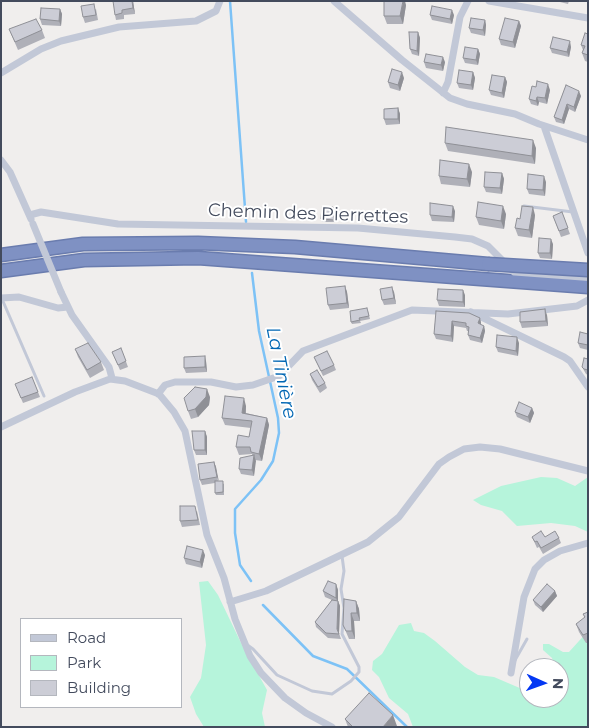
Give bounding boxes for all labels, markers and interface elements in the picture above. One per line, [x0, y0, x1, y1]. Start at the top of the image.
street label: Chemin des Pierrettes [207, 200, 409, 228]
water label: La Tinière [261, 325, 301, 421]
legend [20, 618, 182, 708]
text: Road [67, 628, 106, 647]
text: Park [67, 653, 101, 672]
north arrow [519, 658, 569, 708]
text: Building [67, 678, 131, 697]
text: N [549, 678, 567, 689]

